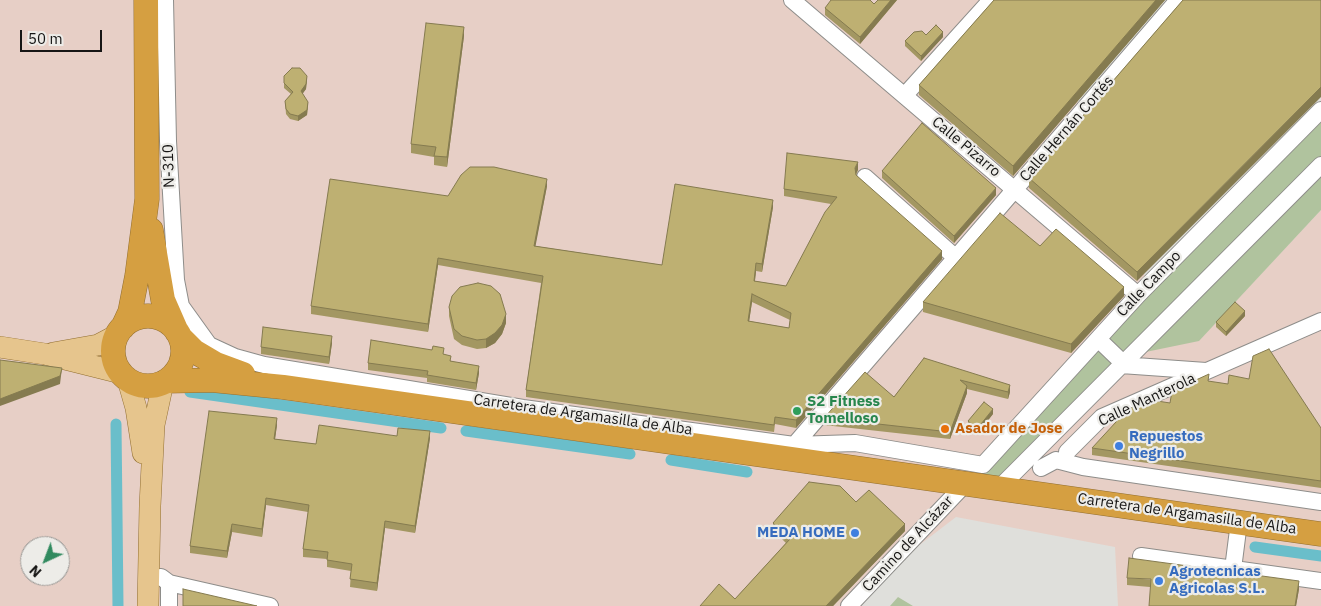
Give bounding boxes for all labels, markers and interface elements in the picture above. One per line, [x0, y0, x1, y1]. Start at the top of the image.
scale bar [22, 20, 105, 52]
text: 50 m [28, 29, 63, 48]
street label: Calle Hernán Cortés [1016, 72, 1118, 186]
street label: Calle Pizarro [928, 113, 1004, 181]
street label: N-310 [159, 144, 179, 188]
street label: Calle Campo [1113, 247, 1185, 321]
street label: Calle Manterola [1095, 370, 1199, 430]
street label: Carretera de Argamasilla de Alba [472, 391, 694, 439]
place label: S2 Fitness Tomelloso [807, 393, 880, 428]
marker: S2 Fitness Tomelloso [791, 405, 803, 417]
place label: Asador de Jose [955, 420, 1062, 438]
marker: Asador de Jose [939, 423, 951, 435]
place label: Repuestos Negrillo [1129, 428, 1203, 463]
marker: Repuestos Negrillo [1113, 440, 1125, 452]
street label: Carretera de Argamasilla de Alba [1076, 490, 1298, 538]
street label: Camino de Alcázar [859, 492, 957, 596]
place label: MEDA HOME [757, 524, 845, 542]
marker: MEDA HOME [849, 527, 861, 539]
north arrow [20, 536, 70, 586]
text: N [26, 561, 45, 581]
place label: Agrotecnicas Agricolas S.L. [1169, 563, 1265, 598]
marker: Agrotecnicas Agricolas S.L. [1153, 575, 1165, 587]

